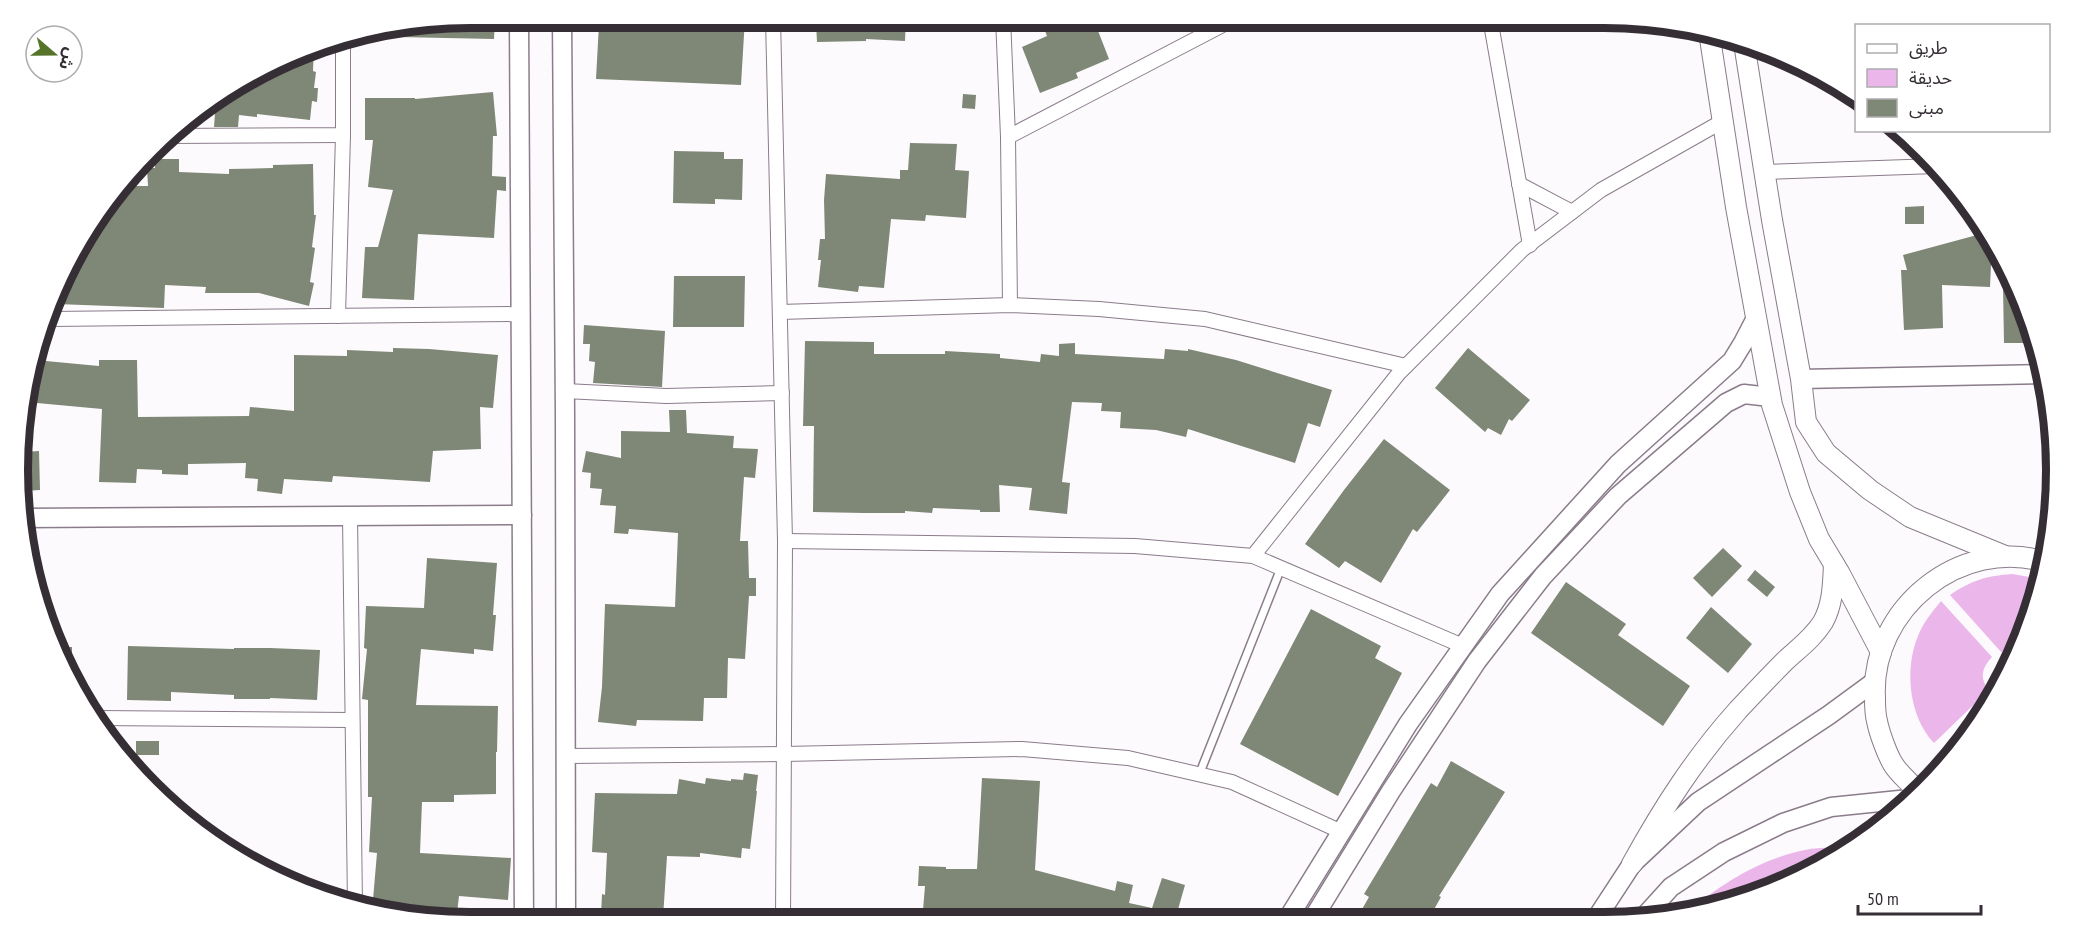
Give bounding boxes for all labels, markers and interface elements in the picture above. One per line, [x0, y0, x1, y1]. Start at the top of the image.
north arrow [24, 24, 84, 84]
legend [1855, 24, 2050, 132]
text: طريق [1909, 36, 1948, 59]
text: ش [55, 45, 81, 73]
text: حديقة [1909, 66, 1952, 89]
text: مبنى [1909, 96, 1944, 119]
scale bar [1858, 878, 1981, 916]
text: 50 m [1867, 887, 1899, 910]

